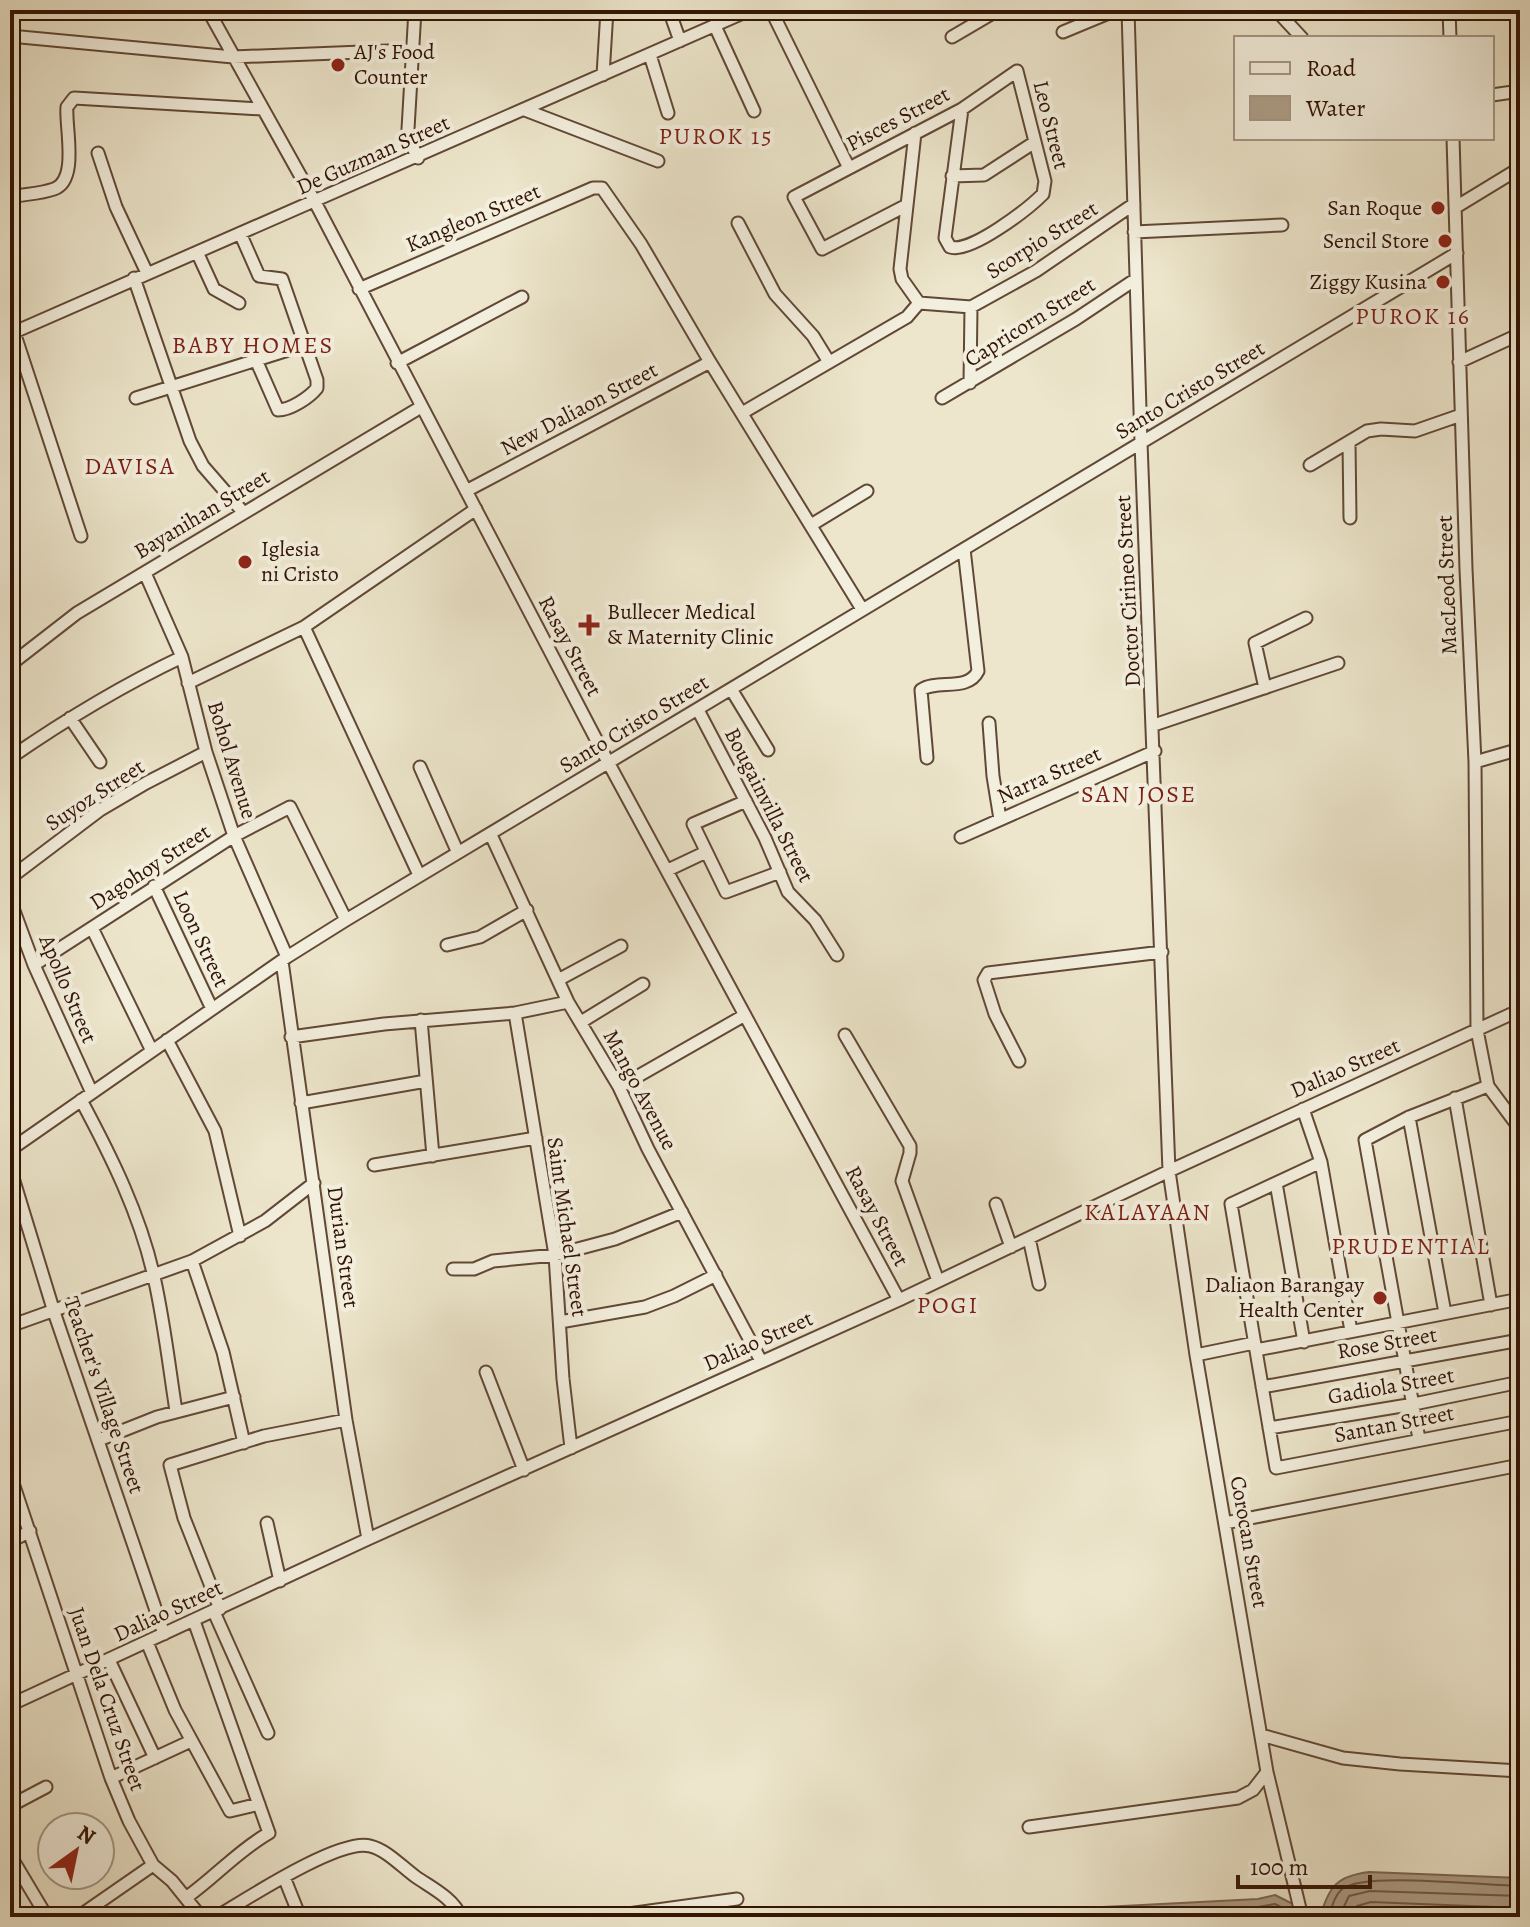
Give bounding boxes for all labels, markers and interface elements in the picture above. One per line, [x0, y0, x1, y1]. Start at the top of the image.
legend [1234, 36, 1494, 140]
place label: AJ's Food Counter [353, 37, 435, 92]
text: Road [1306, 52, 1356, 84]
marker: AJ's Food Counter [329, 56, 347, 74]
street label: Leo Street [1026, 78, 1076, 172]
street label: Pisces Street [841, 79, 955, 159]
text: Water [1305, 92, 1366, 124]
street label: De Guzman Street [292, 108, 454, 202]
district label: PUROK 15 [659, 120, 773, 152]
street label: Kangleon Street [401, 176, 545, 260]
place label: San Roque [1327, 193, 1422, 223]
street label: Scorpio Street [980, 194, 1104, 286]
marker: San Roque [1429, 199, 1447, 217]
place label: Sencil Store [1323, 226, 1429, 256]
marker: Sencil Store [1436, 232, 1454, 250]
place label: Ziggy Kusina [1309, 267, 1428, 297]
street label: Capricorn Street [959, 270, 1101, 374]
marker: Ziggy Kusina [1434, 273, 1452, 291]
district label: PUROK 16 [1355, 300, 1471, 332]
district label: BABY HOMES [172, 329, 334, 361]
street label: Santo Cristo Street [1110, 333, 1270, 447]
street label: New Daliaon Street [495, 355, 663, 463]
district label: DAVISA [84, 450, 176, 482]
street label: Bayanihan Street [129, 462, 275, 566]
street label: Doctor Cirineo Street [1108, 494, 1148, 688]
street label: MacLeod Street [1430, 515, 1464, 655]
place label: Iglesia ni Cristo [261, 534, 339, 589]
marker: Iglesia ni Cristo [236, 553, 254, 571]
street label: Rasay Street [531, 590, 609, 702]
place label: Bullecer Medical & Maternity Clinic [607, 597, 774, 652]
marker: Bullecer Medical & Maternity Clinic [578, 614, 600, 636]
street label: Santo Cristo Street [554, 667, 714, 781]
street label: Bohol Avenue [200, 697, 264, 823]
street label: Bougainvilla Street [717, 722, 821, 888]
street label: Narra Street [992, 739, 1106, 811]
street label: Suyoz Street [40, 752, 150, 838]
district label: SAN JOSE [1081, 778, 1197, 810]
street label: Dagohoy Street [84, 817, 216, 917]
street label: Loon Street [166, 886, 236, 992]
street label: Apollo Street [31, 929, 104, 1048]
street label: Mango Avenue [596, 1024, 684, 1156]
street label: Daliao Street [1285, 1031, 1405, 1105]
street label: Saint Michael Street [540, 1135, 594, 1319]
street label: Rasay Street [838, 1160, 916, 1272]
street label: Durian Street [320, 1184, 366, 1310]
district label: KALAYAAN [1084, 1196, 1212, 1228]
district label: PRUDENTIAL [1331, 1230, 1491, 1262]
place label: Daliaon Barangay Health Center [1205, 1270, 1364, 1325]
district label: POGI [917, 1289, 979, 1321]
marker: Daliaon Barangay Health Center [1371, 1289, 1389, 1307]
street label: Teacher's Village Street [56, 1293, 152, 1497]
street label: Daliao Street [698, 1304, 818, 1378]
street label: Rose Street [1335, 1319, 1439, 1367]
street label: Gadiola Street [1325, 1360, 1457, 1412]
street label: Santan Street [1331, 1398, 1457, 1450]
street label: Corocan Street [1223, 1474, 1275, 1610]
street label: Daliao Street [109, 1573, 227, 1649]
street label: Juan Dela Cruz Street [61, 1603, 153, 1795]
north arrow [36, 1811, 116, 1891]
text: N [71, 1818, 101, 1852]
scale bar [1238, 1839, 1370, 1889]
text: 100 m [1250, 1851, 1309, 1883]

